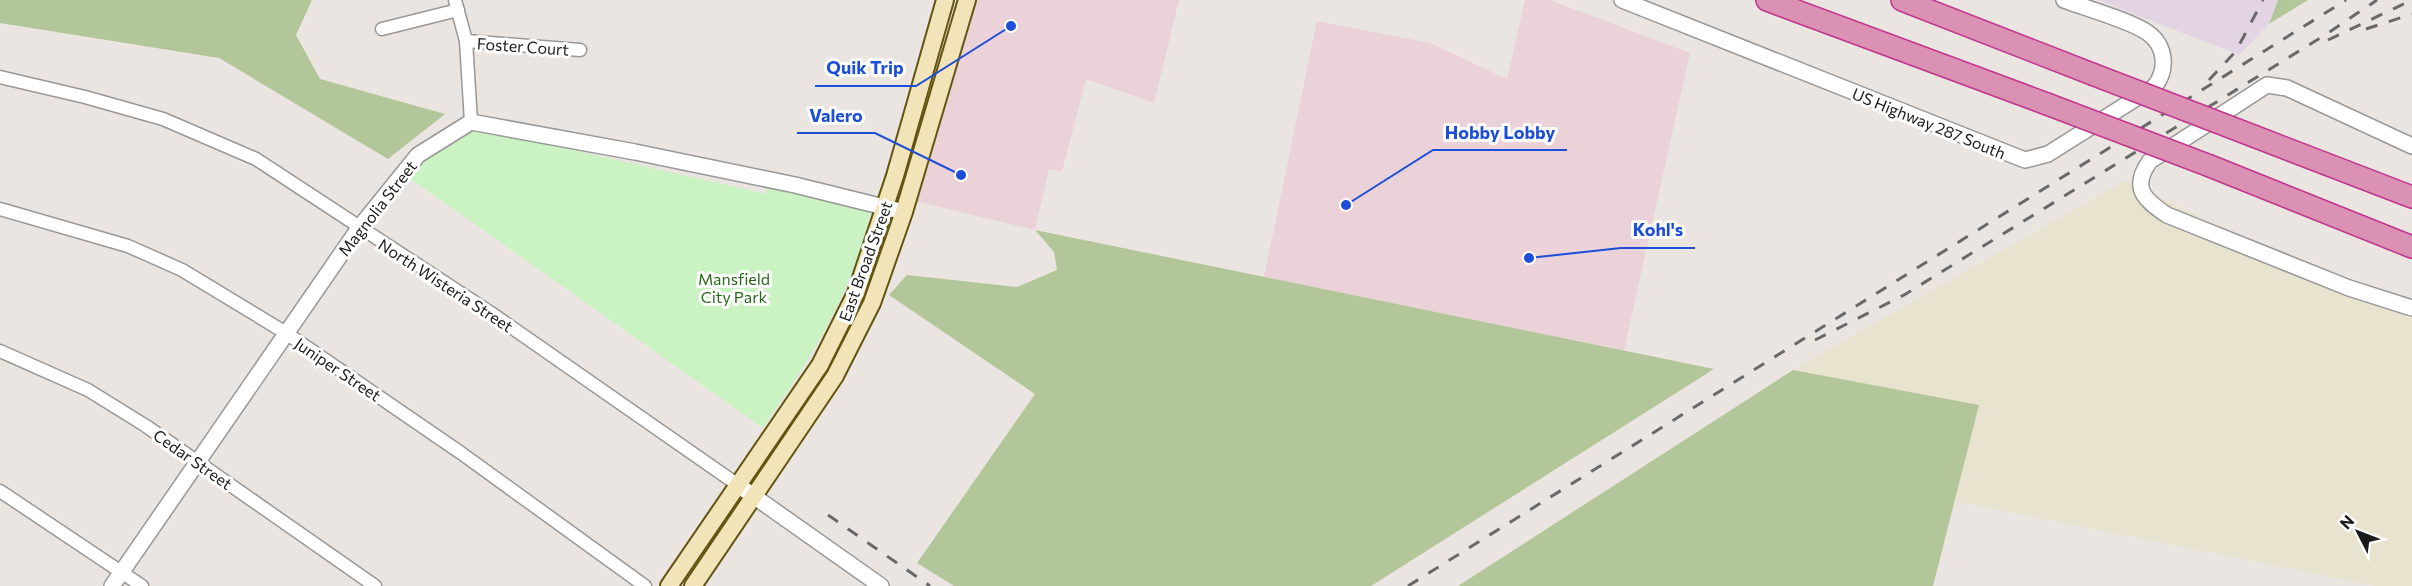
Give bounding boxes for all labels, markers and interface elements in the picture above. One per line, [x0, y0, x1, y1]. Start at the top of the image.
street label: Foster Court [476, 33, 570, 59]
callout: Quik Trip [815, 50, 916, 86]
text: Quik Trip [826, 56, 904, 78]
street label: US Highway 287 South [1850, 84, 2008, 162]
callout: Valero [797, 97, 875, 133]
text: Valero [809, 104, 863, 126]
callout: Hobby Lobby [1433, 114, 1567, 150]
text: Hobby Lobby [1445, 121, 1555, 143]
street label: Magnolia Street [334, 156, 420, 259]
street label: East Broad Street [834, 198, 896, 324]
callout: Kohl's [1621, 212, 1695, 248]
text: Kohl's [1633, 218, 1683, 240]
street label: North Wisteria Street [375, 234, 517, 336]
park label: Mansfield City Park [698, 269, 770, 306]
street label: Juniper Street [291, 333, 385, 405]
street label: Cedar Street [150, 425, 236, 493]
north arrow [2328, 502, 2388, 562]
text: N [2335, 511, 2358, 532]

